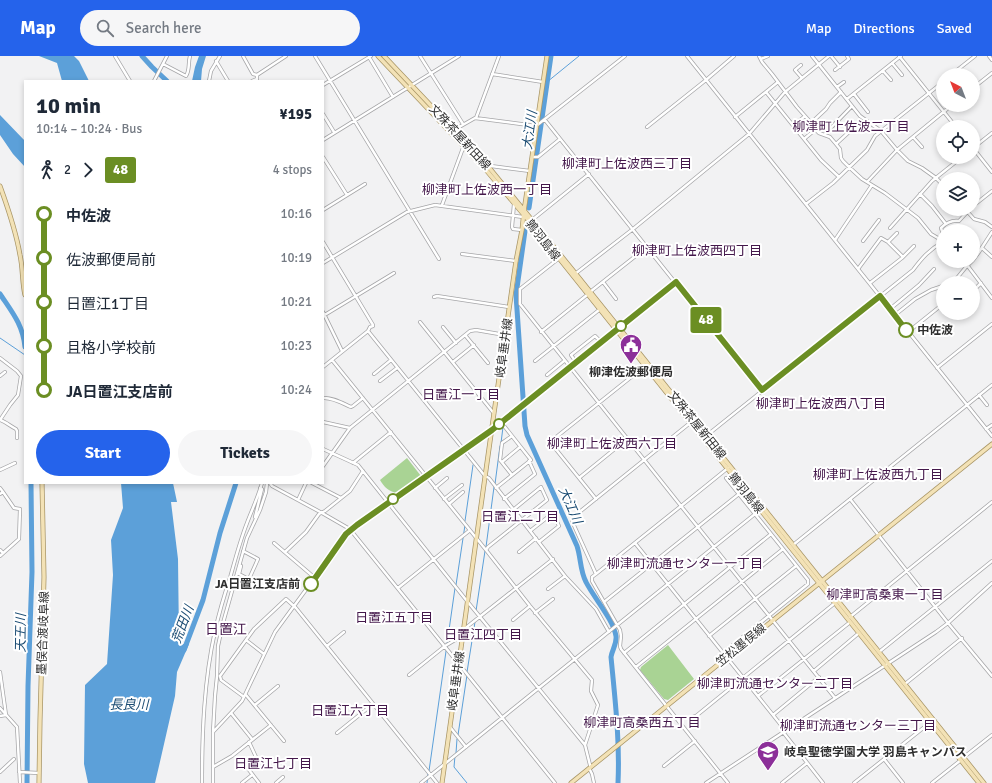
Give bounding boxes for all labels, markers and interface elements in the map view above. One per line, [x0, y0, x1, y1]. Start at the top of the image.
search box [80, 10, 360, 46]
text: Map [20, 16, 56, 40]
icon: search [94, 17, 116, 39]
text: Search here [126, 19, 201, 37]
text: Map [806, 20, 832, 37]
text: Directions [854, 20, 915, 37]
text: Saved [937, 20, 972, 37]
north arrow [936, 68, 980, 112]
map controls [936, 68, 980, 320]
text: 10 min [36, 92, 101, 119]
street label: 文殊茶屋新田線 [425, 102, 494, 173]
text: ¥195 [280, 105, 312, 123]
water label: 大江川 [519, 108, 541, 151]
district label: 柳津町上佐波二丁目 [792, 119, 910, 135]
button: locate [936, 120, 980, 164]
text: 10:14 – 10:24 · Bus [36, 121, 142, 137]
district label: 柳津町上佐波西三丁目 [562, 156, 692, 172]
icon: walk [36, 159, 58, 181]
icon: forward [77, 159, 99, 181]
text: 48 [113, 161, 128, 178]
text: 2 [64, 162, 71, 178]
text: 4 stops [273, 162, 312, 178]
button: layers [936, 172, 980, 216]
district label: 柳津町上佐波西一丁目 [422, 182, 552, 198]
text: 10:16 [280, 206, 312, 222]
text: 中佐波 [66, 207, 111, 225]
street label: 鶉羽島線 [522, 217, 563, 264]
button: + [936, 224, 980, 268]
district label: 柳津町上佐波西四丁目 [632, 243, 762, 259]
text: 10:19 [280, 250, 312, 266]
text: 佐波郵便局前 [66, 251, 156, 269]
button: − [936, 276, 980, 320]
text: 10:21 [280, 294, 312, 310]
text: 日置江1丁目 [66, 295, 149, 313]
line badge: 48 [688, 307, 724, 333]
text: 48 [698, 311, 714, 328]
street label: 岐阜垂井線 [493, 317, 516, 379]
unlabelled marker [615, 320, 627, 332]
marker: 中佐波 [898, 322, 914, 338]
place label: 中佐波 [917, 323, 953, 338]
public building icon: 柳津佐波郵便局 [618, 332, 644, 365]
text: 10:23 [280, 338, 312, 354]
text: 且格小学校前 [66, 339, 156, 357]
place label: 柳津佐波郵便局 [589, 365, 673, 380]
text: 10:24 [280, 382, 312, 398]
text: JA日置江支店前 [66, 383, 172, 401]
district label: 日置江一丁目 [422, 387, 500, 403]
street label: 文殊茶屋新田線 [664, 388, 729, 463]
district label: 柳津町上佐波西八丁目 [756, 396, 886, 412]
unlabelled marker [493, 418, 505, 430]
button: Start [36, 430, 170, 476]
button: Tickets [178, 430, 312, 476]
district label: 柳津町上佐波西六丁目 [547, 436, 677, 452]
district label: 柳津町上佐波西九丁目 [813, 467, 943, 483]
street label: 鶉羽島線 [725, 470, 767, 517]
water label: 大江川 [555, 484, 586, 528]
unlabelled marker [387, 493, 399, 505]
district label: 日置江二丁目 [481, 509, 559, 525]
district label: 柳津町流通センター一丁目 [607, 556, 763, 572]
marker: JA日置江支店前 [303, 576, 319, 592]
place label: JA日置江支店前 [215, 577, 300, 592]
district label: 柳津町高桑東一丁目 [826, 587, 944, 603]
street label: 墨俣合渡岐阜線 [35, 591, 52, 675]
water label: 荒田川 [168, 601, 198, 645]
district label: 日置江五丁目 [355, 610, 433, 626]
water label: 天王川 [13, 611, 29, 653]
district label: 日置江 [205, 621, 247, 638]
street label: 笠松墨俣線 [713, 621, 769, 670]
district label: 日置江四丁目 [444, 627, 522, 643]
street label: 岐阜垂井線 [445, 650, 468, 712]
district label: 柳津町流通センター二丁目 [697, 676, 853, 692]
water label: 長良川 [109, 697, 150, 713]
district label: 日置江六丁目 [311, 703, 389, 719]
district label: 柳津町高桑西五丁目 [583, 715, 701, 731]
district label: 柳津町流通センター三丁目 [780, 718, 936, 734]
school or university icon: 岐阜聖徳学園大学 羽島キャンパス [755, 739, 781, 772]
place label: 岐阜聖徳学園大学 羽島キャンパス [784, 745, 967, 760]
district label: 日置江七丁目 [234, 756, 312, 772]

